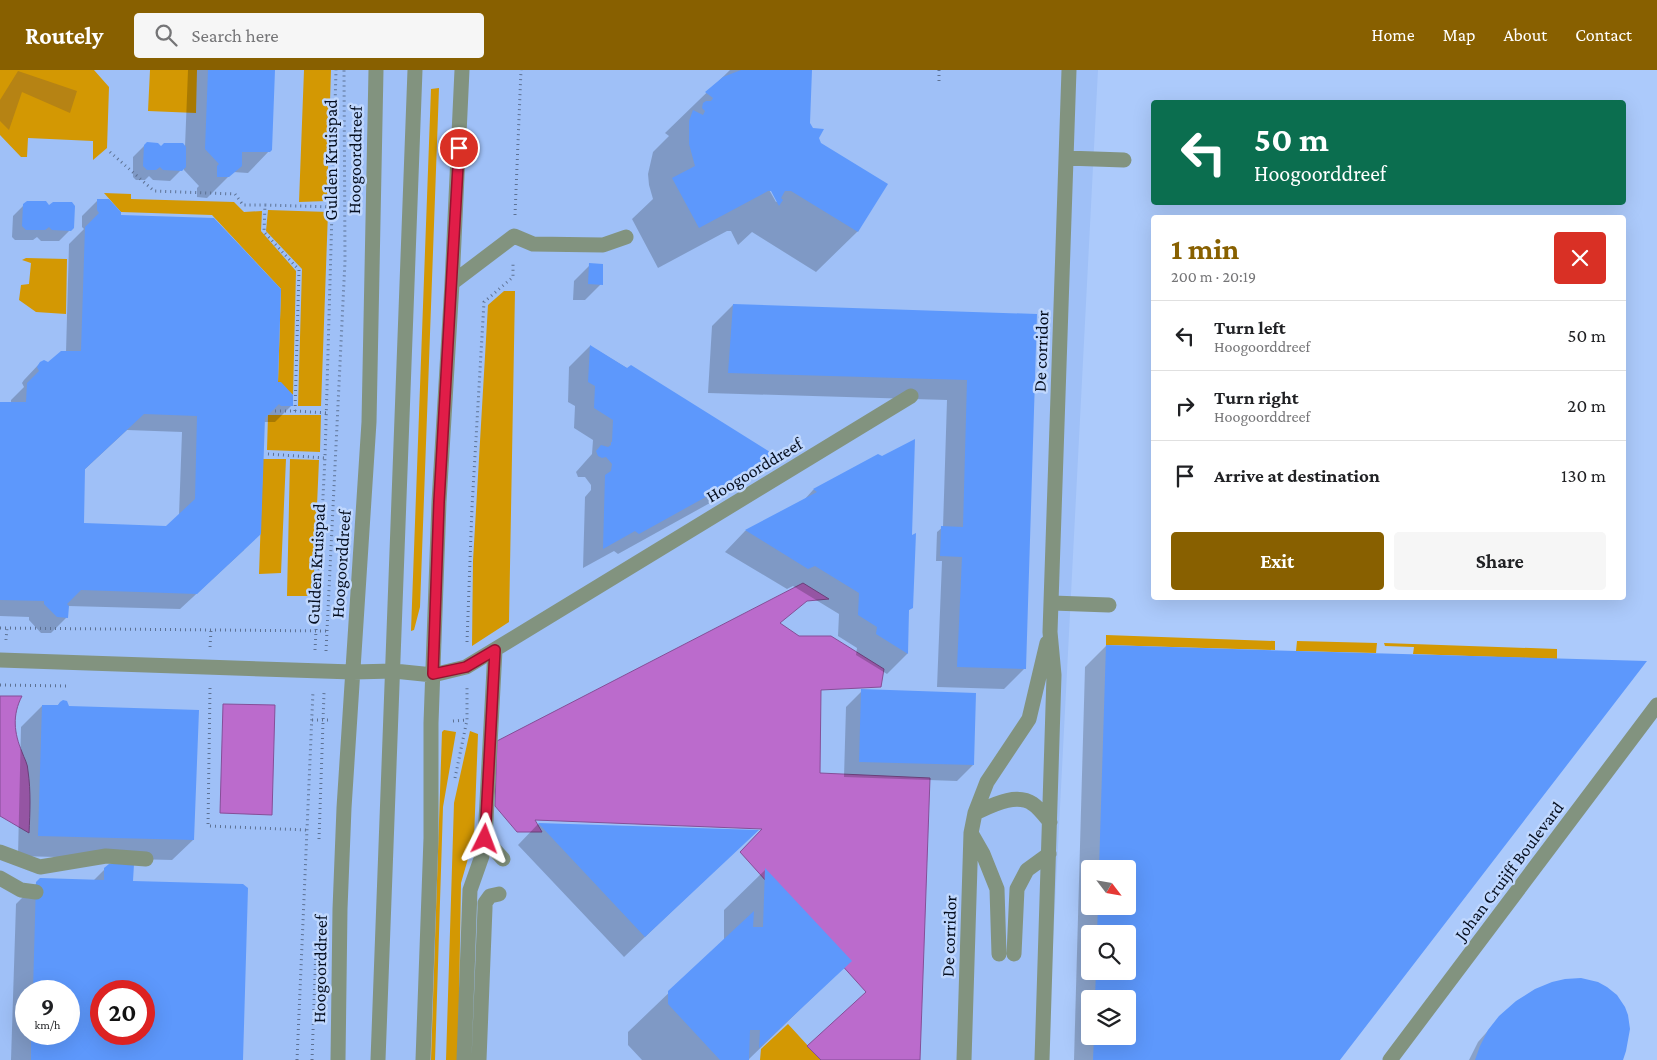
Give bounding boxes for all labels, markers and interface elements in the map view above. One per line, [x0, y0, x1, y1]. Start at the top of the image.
search box [134, 13, 484, 58]
icon: search [152, 21, 180, 49]
text: Routely [25, 22, 104, 49]
text: Search here [192, 25, 279, 46]
text: Home [1372, 25, 1415, 45]
text: Map [1443, 25, 1475, 45]
text: About [1503, 25, 1547, 45]
text: Contact [1575, 25, 1632, 45]
street label: Gulden Kruispad [321, 99, 341, 221]
street label: Hoogoorddreef [344, 104, 366, 214]
icon: left [1171, 120, 1236, 185]
text: 50 m [1254, 120, 1329, 159]
pin [438, 127, 480, 169]
icon: arrive [445, 134, 473, 162]
text: Hoogoorddreef [1254, 161, 1386, 186]
text: 1 min [1171, 232, 1239, 265]
button: close [1554, 232, 1606, 284]
text: 200 m · 20:19 [1171, 268, 1256, 285]
street label: De corridor [1030, 309, 1052, 392]
text: Turn left [1214, 317, 1286, 338]
icon: left [1171, 322, 1199, 350]
text: 50 m [1567, 325, 1606, 346]
text: Hoogoorddreef [1214, 338, 1310, 355]
text: Turn right [1214, 387, 1299, 408]
icon: right [1171, 392, 1199, 420]
text: 20 m [1567, 395, 1606, 416]
text: Hoogoorddreef [1214, 408, 1310, 425]
street label: Hoogoorddreef [702, 433, 807, 506]
icon: arrive [1171, 462, 1199, 490]
text: Arrive at destination [1214, 465, 1380, 486]
text: 130 m [1561, 465, 1606, 486]
street label: Gulden Kruispad [303, 502, 329, 625]
street label: Hoogoorddreef [327, 508, 355, 619]
button: Exit [1171, 532, 1384, 590]
button: Share [1394, 532, 1606, 590]
street label: Johan Cruijff Boulevard [1449, 797, 1569, 946]
position arrow [458, 812, 510, 864]
north arrow [1081, 860, 1136, 915]
map controls [1081, 860, 1136, 1045]
street label: De corridor [938, 894, 960, 977]
street label: Hoogoorddreef [309, 913, 331, 1023]
button: search [1081, 925, 1136, 980]
speed limit sign: 20 [90, 980, 155, 1045]
button: layers [1081, 990, 1136, 1045]
text: 9 [41, 993, 54, 1020]
text: km/h [35, 1018, 60, 1032]

